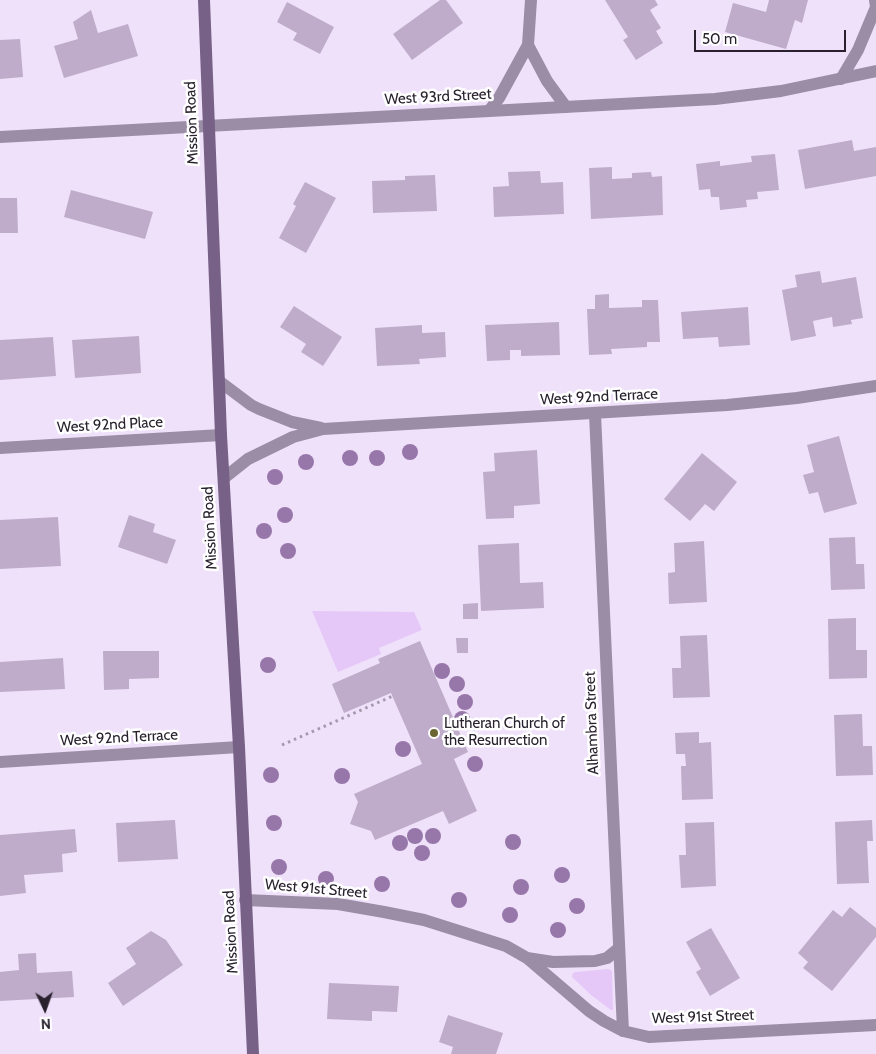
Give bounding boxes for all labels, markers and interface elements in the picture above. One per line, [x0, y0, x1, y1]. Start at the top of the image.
scale bar [696, 20, 848, 52]
text: 50 m [702, 30, 737, 48]
street label: Mission Road [182, 81, 202, 165]
street label: West 93rd Street [384, 85, 492, 109]
street label: West 92nd Terrace [540, 385, 658, 409]
street label: West 92nd Place [57, 413, 163, 437]
street label: Mission Road [199, 486, 221, 570]
street label: Alhambra Street [581, 671, 603, 775]
place label: Lutheran Church of the Resurrection [444, 715, 565, 750]
street label: West 92nd Terrace [60, 726, 178, 750]
marker: Lutheran Church of the Resurrection [428, 727, 440, 739]
street label: West 91st Street [264, 876, 368, 902]
street label: Mission Road [220, 890, 242, 974]
north arrow [20, 984, 70, 1034]
street label: West 91st Street [651, 1006, 755, 1028]
text: N [40, 1015, 51, 1033]

